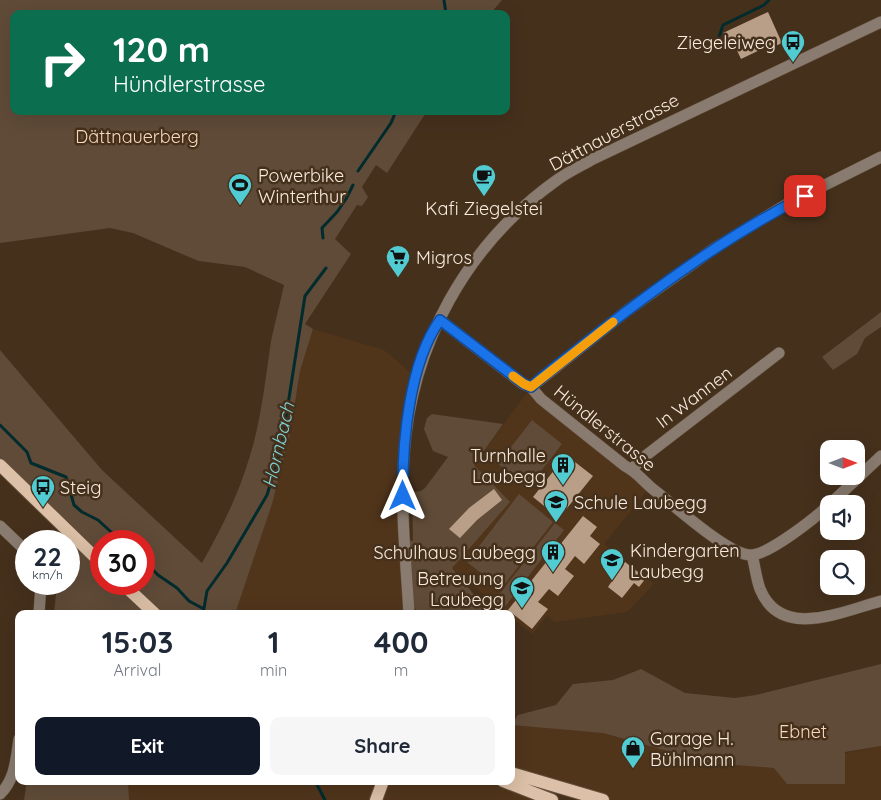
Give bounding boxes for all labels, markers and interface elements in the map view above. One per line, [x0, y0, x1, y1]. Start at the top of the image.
text: 120 m [113, 27, 210, 71]
bus stop icon: Ziegeleiweg [780, 29, 806, 63]
icon: right [30, 30, 95, 95]
place label: Ziegeleiweg [677, 31, 776, 54]
text: Hündlerstrasse [113, 70, 266, 98]
street label: Dättnauerstrasse [545, 88, 683, 176]
park label: Dättnauerberg [75, 125, 199, 148]
cafe icon: Kafi Ziegelstei [471, 163, 497, 197]
place label: Powerbike Winterthur [258, 164, 346, 208]
sports icon: Powerbike Winterthur [227, 172, 253, 206]
pin [784, 175, 826, 217]
icon: arrive [791, 182, 819, 210]
place label: Kafi Ziegelstei [425, 197, 543, 220]
supermarket icon: Migros [385, 244, 411, 278]
place label: Migros [416, 246, 472, 269]
street label: In Wannen [651, 361, 737, 433]
street label: Hündlerstrasse [549, 380, 661, 476]
water label: Hornbach [257, 399, 300, 490]
north arrow [820, 440, 865, 485]
map controls [820, 440, 865, 595]
place label: Turnhalle Laubegg [470, 444, 546, 488]
building icon: Turnhalle Laubegg [550, 452, 576, 486]
position arrow [376, 469, 428, 521]
bus stop icon: Steig [30, 474, 56, 508]
place label: Steig [60, 476, 101, 499]
school or university icon: Schule Laubegg [543, 489, 569, 523]
place label: Schule Laubegg [574, 491, 707, 514]
button: sound [820, 495, 865, 540]
speed limit sign: 30 [90, 530, 155, 595]
building icon: Schulhaus Laubegg [540, 539, 566, 573]
place label: Kindergarten Laubegg [630, 539, 740, 583]
text: 22 [33, 541, 62, 572]
place label: Schulhaus Laubegg [373, 541, 536, 564]
school or university icon: Kindergarten Laubegg [599, 547, 625, 581]
button: search [820, 550, 865, 595]
text: km/h [32, 567, 63, 582]
place label: Betreuung Laubegg [417, 567, 504, 611]
school or university icon: Betreuung Laubegg [509, 575, 535, 609]
text: 15:03 [102, 623, 173, 661]
text: 1 [268, 623, 279, 661]
text: 400 [374, 623, 428, 661]
text: Arrival [114, 660, 161, 680]
text: min [260, 660, 287, 680]
text: m [394, 660, 408, 680]
button: Exit [35, 717, 260, 775]
button: Share [270, 717, 495, 775]
park label: Ebnet [779, 720, 827, 743]
place label: Garage H. Bühlmann [650, 727, 734, 771]
shop icon: Garage H. Bühlmann [620, 735, 646, 769]

